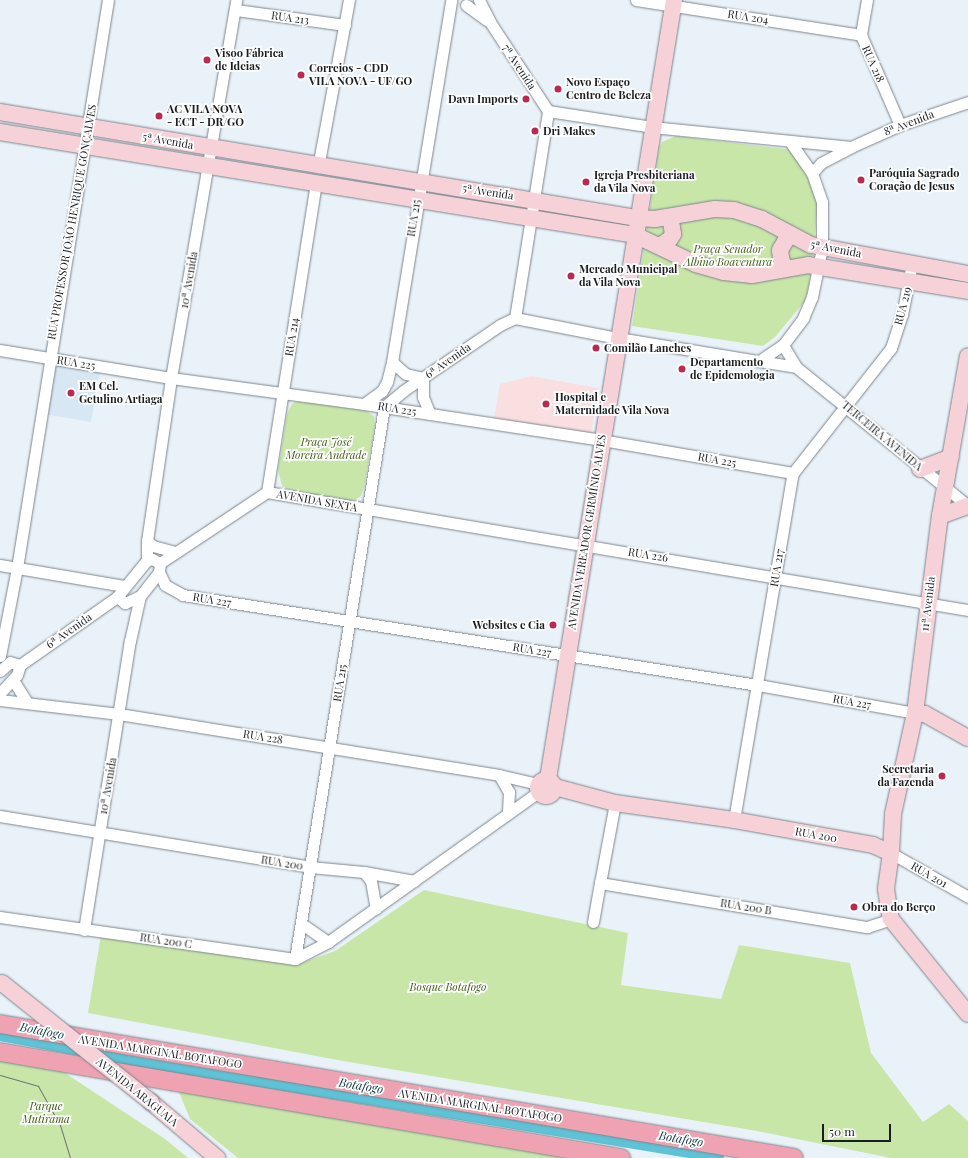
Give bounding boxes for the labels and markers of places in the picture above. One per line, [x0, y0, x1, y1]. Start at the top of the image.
place label: Visoo Fábrica de Ideias [215, 47, 284, 73]
marker: Visoo Fábrica de Ideias [202, 55, 212, 65]
place label: Correios - CDD VILA NOVA - UF/GO [309, 62, 412, 88]
marker: Correios - CDD VILA NOVA - UF/GO [296, 70, 306, 80]
place label: Novo Espaço Centro de Beleza [566, 76, 651, 102]
marker: Novo Espaço Centro de Beleza [553, 84, 563, 94]
place label: Davn Imports [448, 92, 518, 106]
marker: Davn Imports [521, 94, 531, 104]
place label: AC VILA NOVA - ECT - DR/GO [167, 103, 244, 129]
marker: AC VILA NOVA - ECT - DR/GO [154, 111, 164, 121]
place label: Dri Makes [543, 124, 595, 138]
marker: Dri Makes [530, 126, 540, 136]
place label: Paróquia Sagrado Coração de Jesus [869, 167, 959, 193]
place label: Igreja Presbiteriana da Vila Nova [594, 169, 695, 195]
marker: Paróquia Sagrado Coração de Jesus [856, 175, 866, 185]
marker: Igreja Presbiteriana da Vila Nova [581, 177, 591, 187]
place label: Mercado Municipal da Vila Nova [579, 263, 678, 289]
marker: Mercado Municipal da Vila Nova [566, 271, 576, 281]
place label: Comilão Lanches [604, 341, 691, 355]
marker: Comilão Lanches [591, 343, 601, 353]
place label: Departamento de Epidemologia [690, 356, 775, 382]
marker: Departamento de Epidemologia [677, 364, 687, 374]
place label: EM Cel. Getulino Artiaga [79, 380, 163, 406]
marker: EM Cel. Getulino Artiaga [66, 388, 76, 398]
place label: Hospital e Maternidade Vila Nova [555, 391, 670, 417]
marker: Hospital e Maternidade Vila Nova [540, 398, 552, 410]
place label: Websites e Cia [473, 618, 545, 632]
marker: Websites e Cia [548, 620, 558, 630]
place label: Secretaria da Fazenda [877, 763, 934, 789]
marker: Secretaria da Fazenda [937, 771, 947, 781]
place label: Obra do Berço [862, 900, 935, 914]
marker: Obra do Berço [849, 902, 859, 912]

